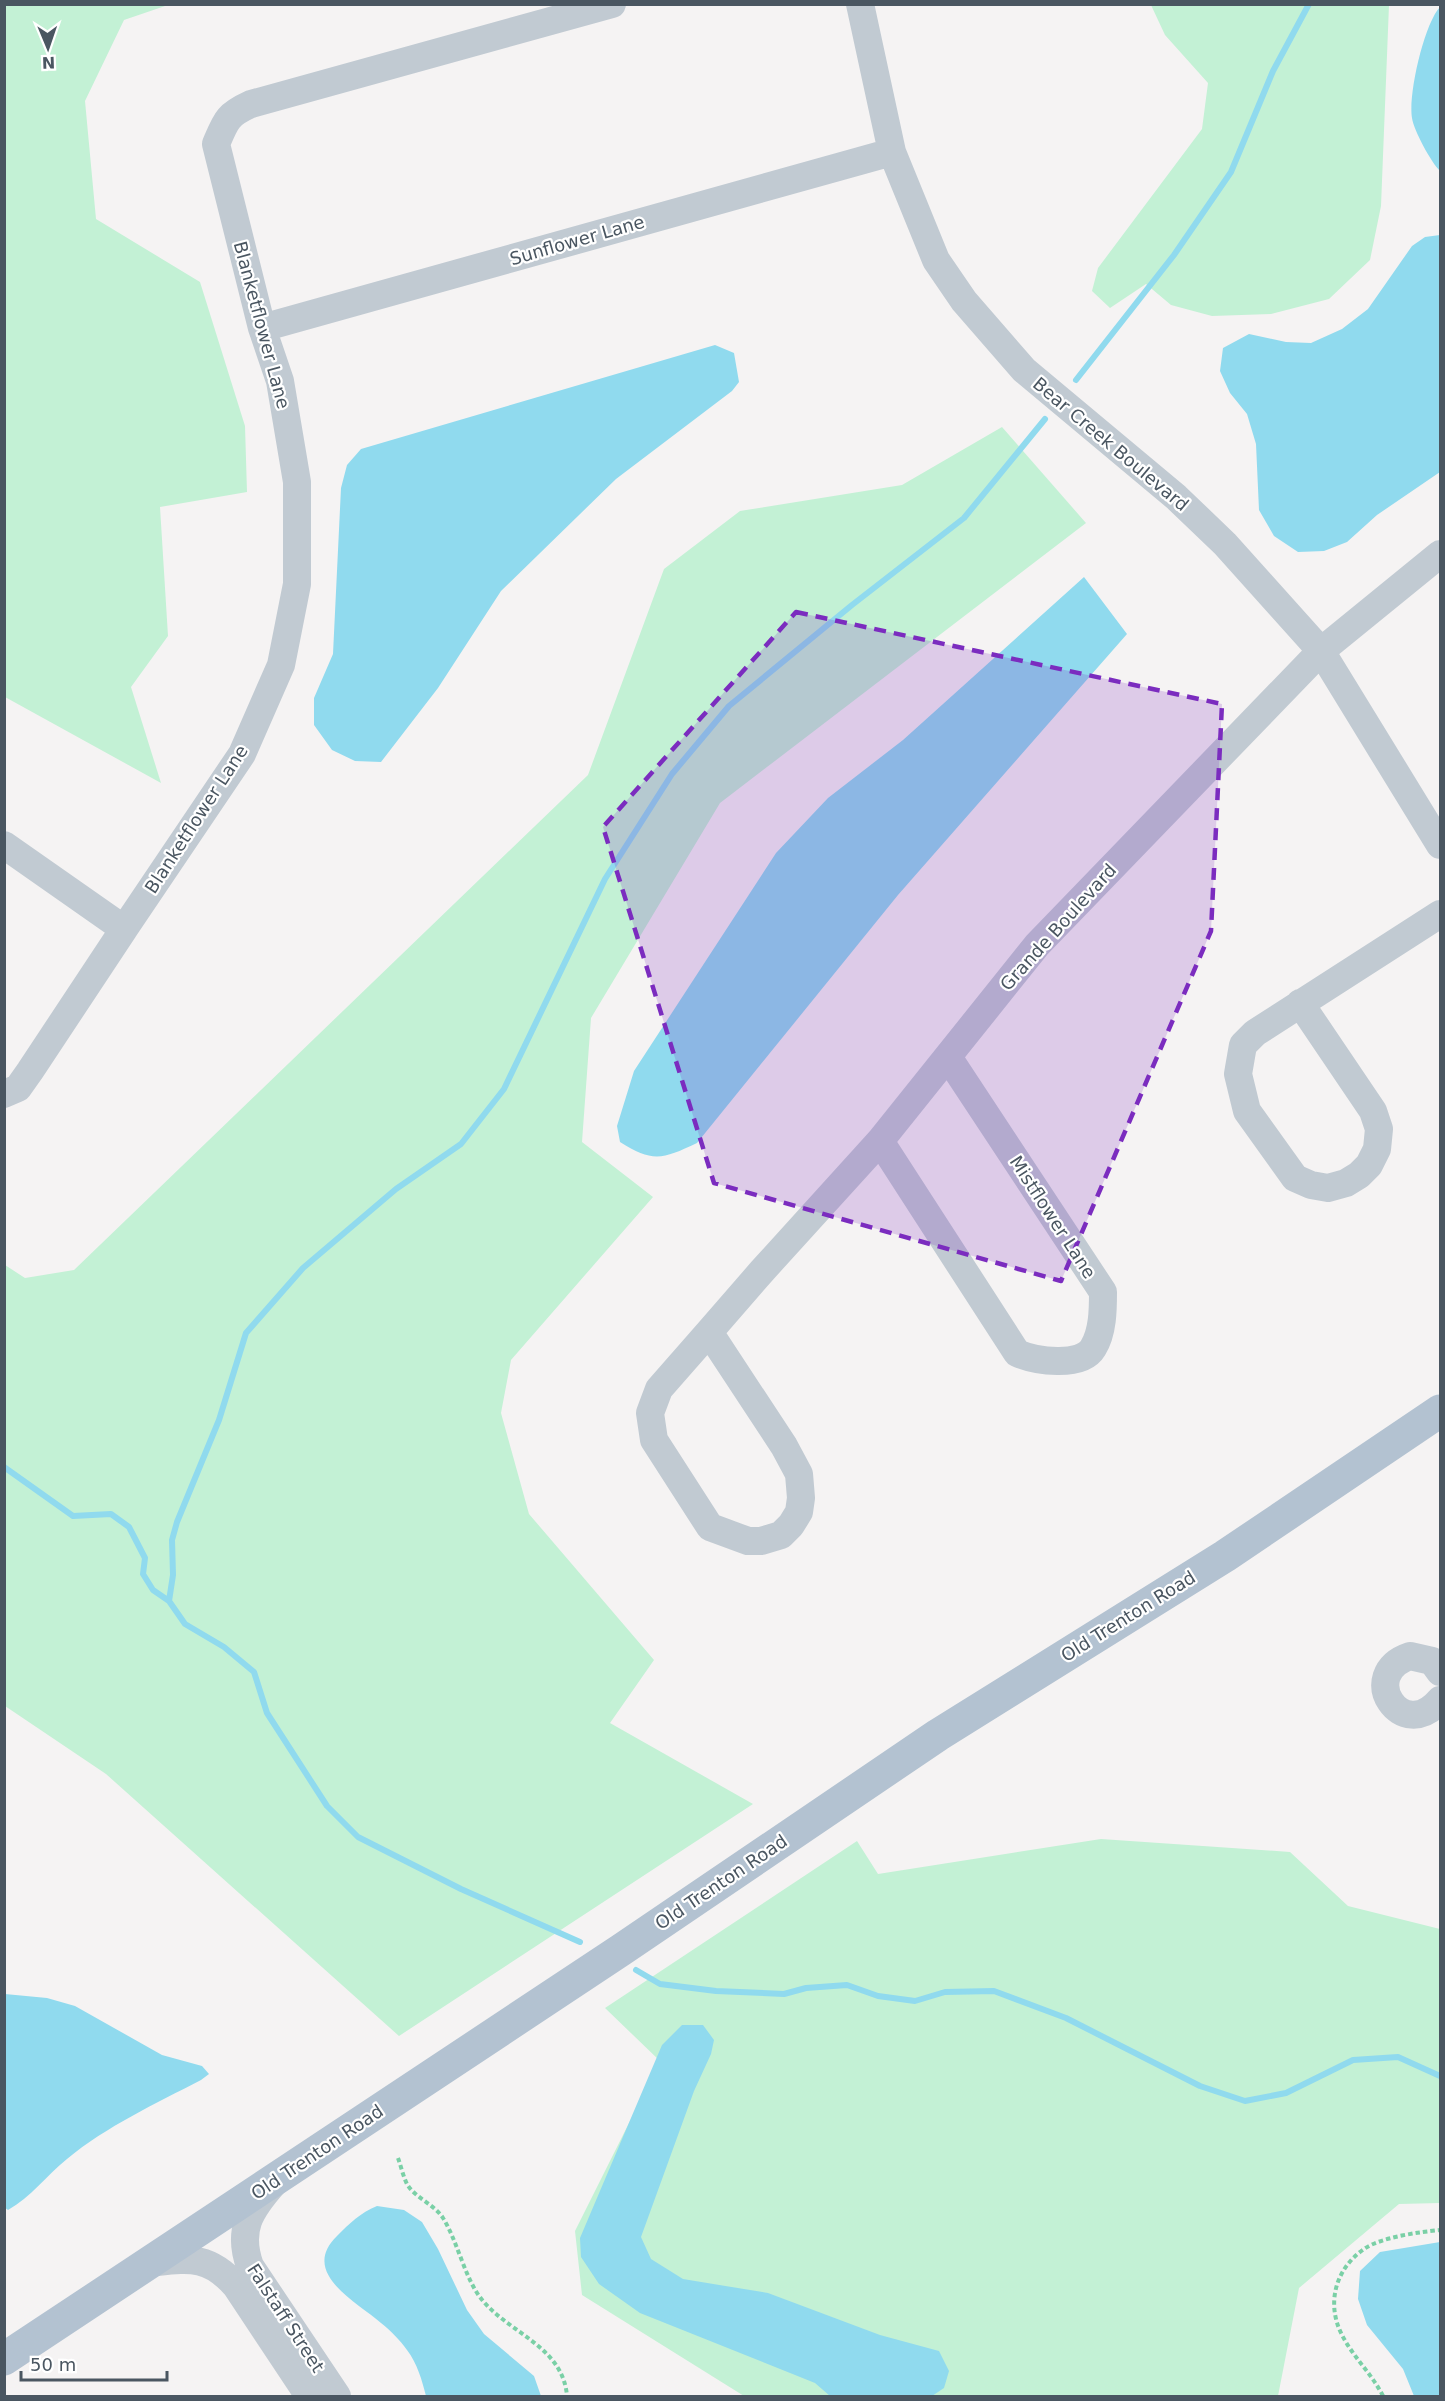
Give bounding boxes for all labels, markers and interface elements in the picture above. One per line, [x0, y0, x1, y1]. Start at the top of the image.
north arrow [18, 18, 78, 78]
text: N [41, 53, 56, 72]
street label: Sunflower Lane [507, 211, 647, 269]
street label: Blanketflower Lane [230, 239, 294, 411]
street label: Bear Creek Boulevard [1029, 373, 1193, 515]
street label: Blanketflower Lane [140, 741, 252, 897]
street label: Grande Boulevard [996, 859, 1120, 995]
street label: Mistflower Lane [1006, 1152, 1100, 1282]
street label: Old Trenton Road [1057, 1566, 1199, 1666]
street label: Old Trenton Road [651, 1830, 791, 1934]
street label: Old Trenton Road [247, 2100, 387, 2204]
street label: Falstaff Street [243, 2260, 329, 2376]
scale bar [21, 2344, 166, 2382]
text: 50 m [30, 2354, 76, 2375]

